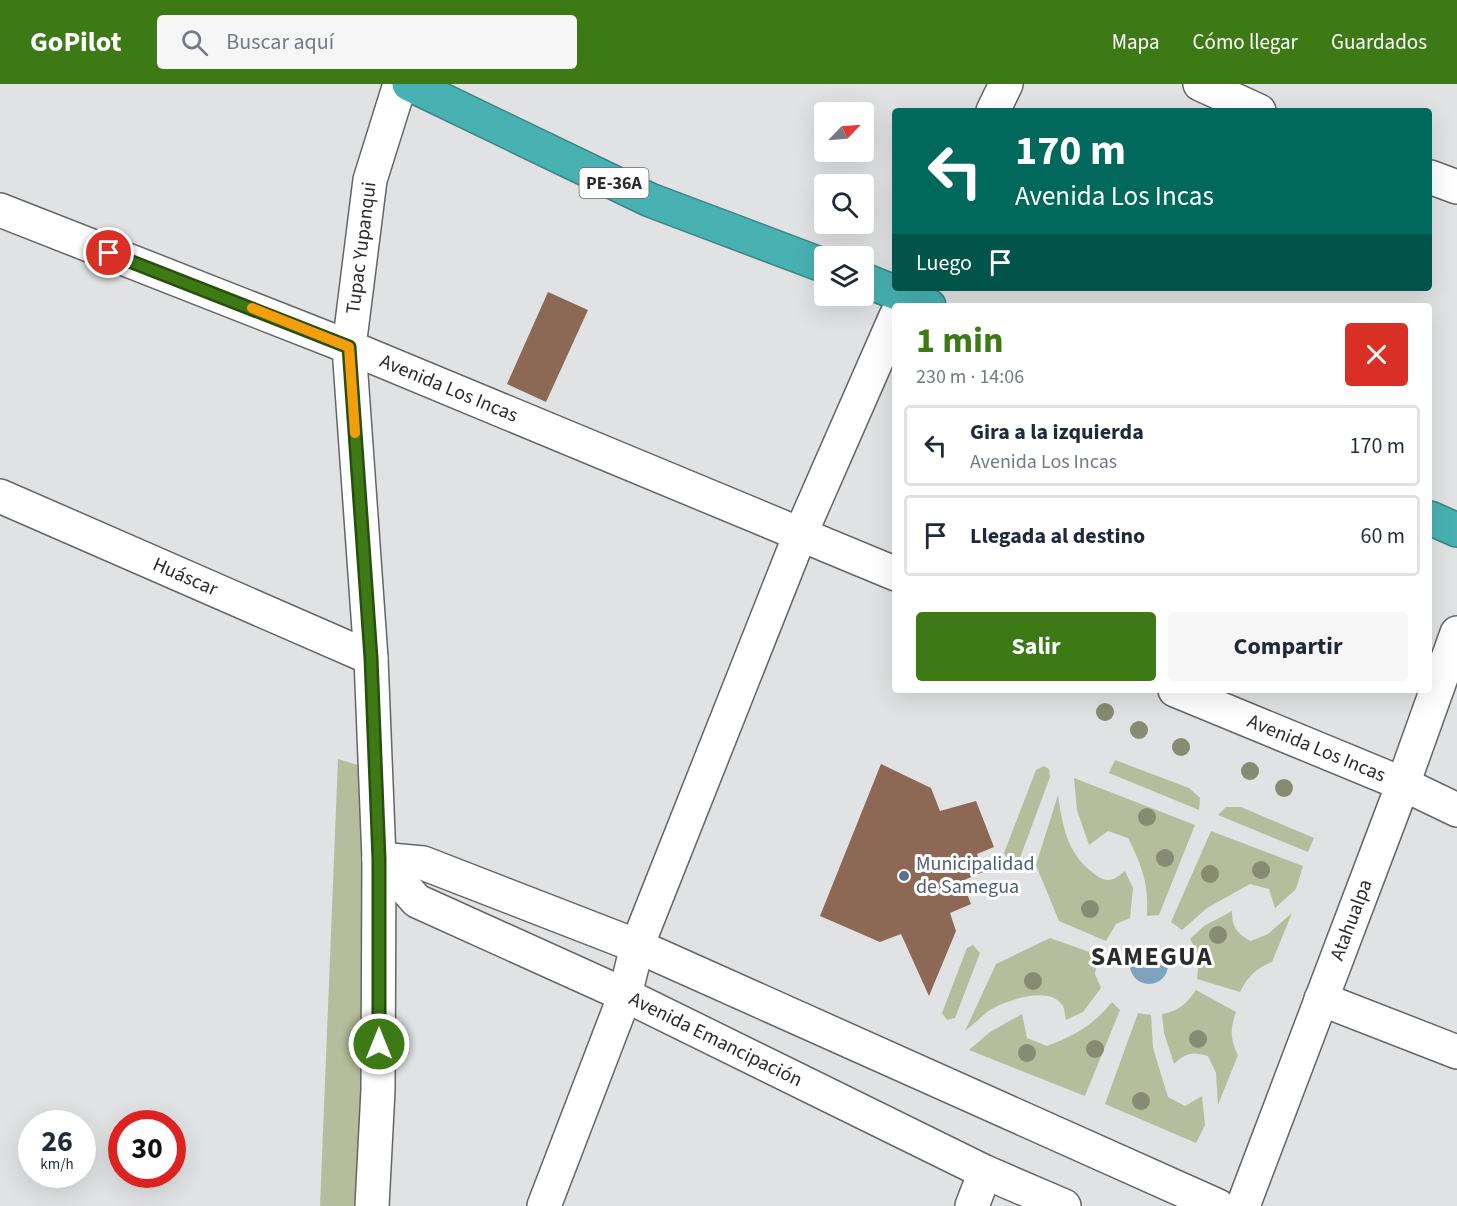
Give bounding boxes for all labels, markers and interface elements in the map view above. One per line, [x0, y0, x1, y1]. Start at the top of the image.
search box [157, 15, 577, 69]
text: GoPilot [30, 22, 121, 62]
icon: search [178, 26, 211, 59]
text: Buscar aquí [226, 26, 334, 58]
text: Mapa [1112, 27, 1160, 57]
text: Cómo llegar [1193, 27, 1298, 57]
text: Guardados [1331, 27, 1427, 57]
north arrow [814, 102, 874, 162]
map controls [814, 102, 874, 306]
text: 170 m [1015, 121, 1126, 181]
icon: left [916, 132, 994, 210]
road number: PE-36A [580, 168, 648, 198]
button: search [814, 174, 874, 234]
text: Avenida Los Incas [1015, 177, 1214, 216]
street label: Tupac Yupanqui [339, 180, 384, 316]
pin [83, 227, 134, 278]
icon: arrive [92, 236, 125, 269]
button: layers [814, 246, 874, 306]
icon: arrive [984, 246, 1017, 279]
text: Luego [916, 247, 972, 279]
text: 1 min [916, 315, 1004, 366]
button: close [1345, 323, 1408, 386]
street label: Avenida Los Incas [375, 347, 522, 430]
text: 230 m · 14:06 [916, 363, 1024, 391]
text: Gira a la izquierda [970, 416, 1144, 448]
icon: left [919, 429, 952, 462]
text: 170 m [1350, 430, 1405, 462]
text: Avenida Los Incas [970, 448, 1117, 476]
icon: arrive [919, 519, 952, 552]
text: Llegada al destino [970, 520, 1145, 552]
text: 60 m [1360, 520, 1405, 552]
street label: Huáscar [148, 550, 222, 603]
button: Salir [916, 612, 1156, 681]
button: Compartir [1168, 612, 1408, 681]
street label: Avenida Los Incas [1243, 707, 1390, 789]
place label: Municipalidad de Samegua [916, 850, 1035, 901]
marker: Municipalidad de Samegua [897, 869, 911, 883]
street label: Atahualpa [1323, 875, 1380, 965]
district label: SAMEGUA [1091, 938, 1213, 975]
street label: Avenida Emancipación [624, 985, 807, 1094]
position arrow [347, 1012, 411, 1076]
speed limit sign: 30 [108, 1110, 186, 1188]
text: 26 [41, 1120, 73, 1163]
text: km/h [40, 1154, 74, 1175]

